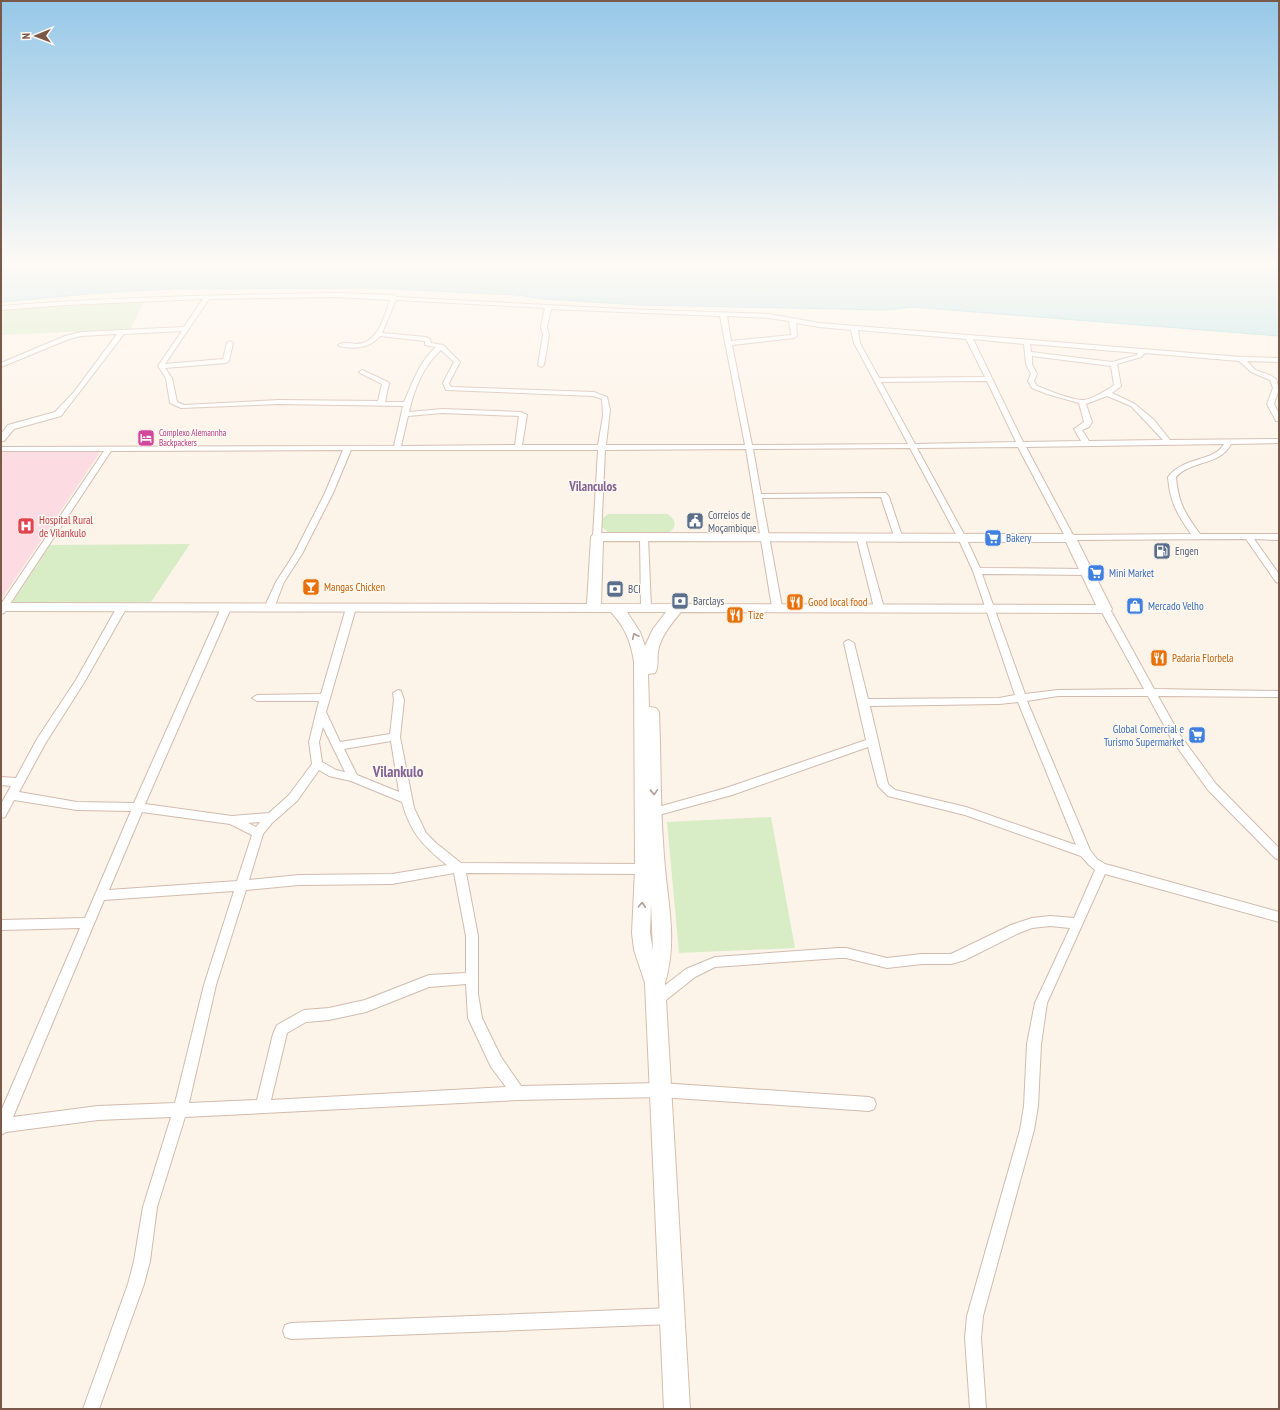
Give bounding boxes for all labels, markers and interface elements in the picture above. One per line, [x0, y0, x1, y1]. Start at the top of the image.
north arrow [16, 16, 56, 56]
text: N [19, 33, 33, 39]
place label: Complexo Alemannha Backpackers [159, 427, 227, 448]
hotel icon: Complexo Alemannha Backpackers [136, 428, 156, 448]
district label: Vilanculos [568, 478, 617, 495]
place label: Correios de Moçambique [708, 508, 757, 535]
public building icon: Correios de Moçambique [685, 511, 705, 531]
place label: Hospital Rural de Vilankulo [39, 513, 93, 540]
hospital icon: Hospital Rural de Vilankulo [16, 516, 36, 536]
supermarket icon: Bakery [983, 528, 1003, 548]
place label: Bakery [1006, 531, 1032, 545]
fuel station icon: Engen [1152, 541, 1172, 561]
place label: Engen [1175, 544, 1199, 558]
supermarket icon: Mini Market [1086, 563, 1106, 583]
place label: Mini Market [1109, 566, 1154, 580]
bar icon: Mangas Chicken [301, 577, 321, 597]
bank icon: BCI [605, 579, 625, 599]
place label: Mangas Chicken [324, 580, 385, 594]
place label: BCI [628, 582, 641, 596]
bank icon: Barclays [670, 591, 690, 611]
restaurant icon: Good local food [785, 592, 805, 612]
place label: Barclays [693, 594, 725, 608]
place label: Good local food [808, 595, 868, 609]
shop icon: Mercado Velho [1125, 596, 1145, 616]
place label: Mercado Velho [1148, 599, 1204, 613]
restaurant icon: Tize [725, 605, 745, 625]
place label: Tize [748, 608, 764, 622]
one-way arrow [632, 632, 640, 640]
restaurant icon: Padaria Florbela [1149, 648, 1169, 668]
place label: Padaria Florbela [1172, 651, 1234, 665]
place label: Global Comercial e Turismo Supermarket [1104, 722, 1184, 749]
supermarket icon: Global Comercial e Turismo Supermarket [1187, 725, 1207, 745]
district label: Vilankulo [372, 762, 424, 781]
one-way arrow [650, 789, 658, 795]
one-way arrow [638, 902, 647, 908]

